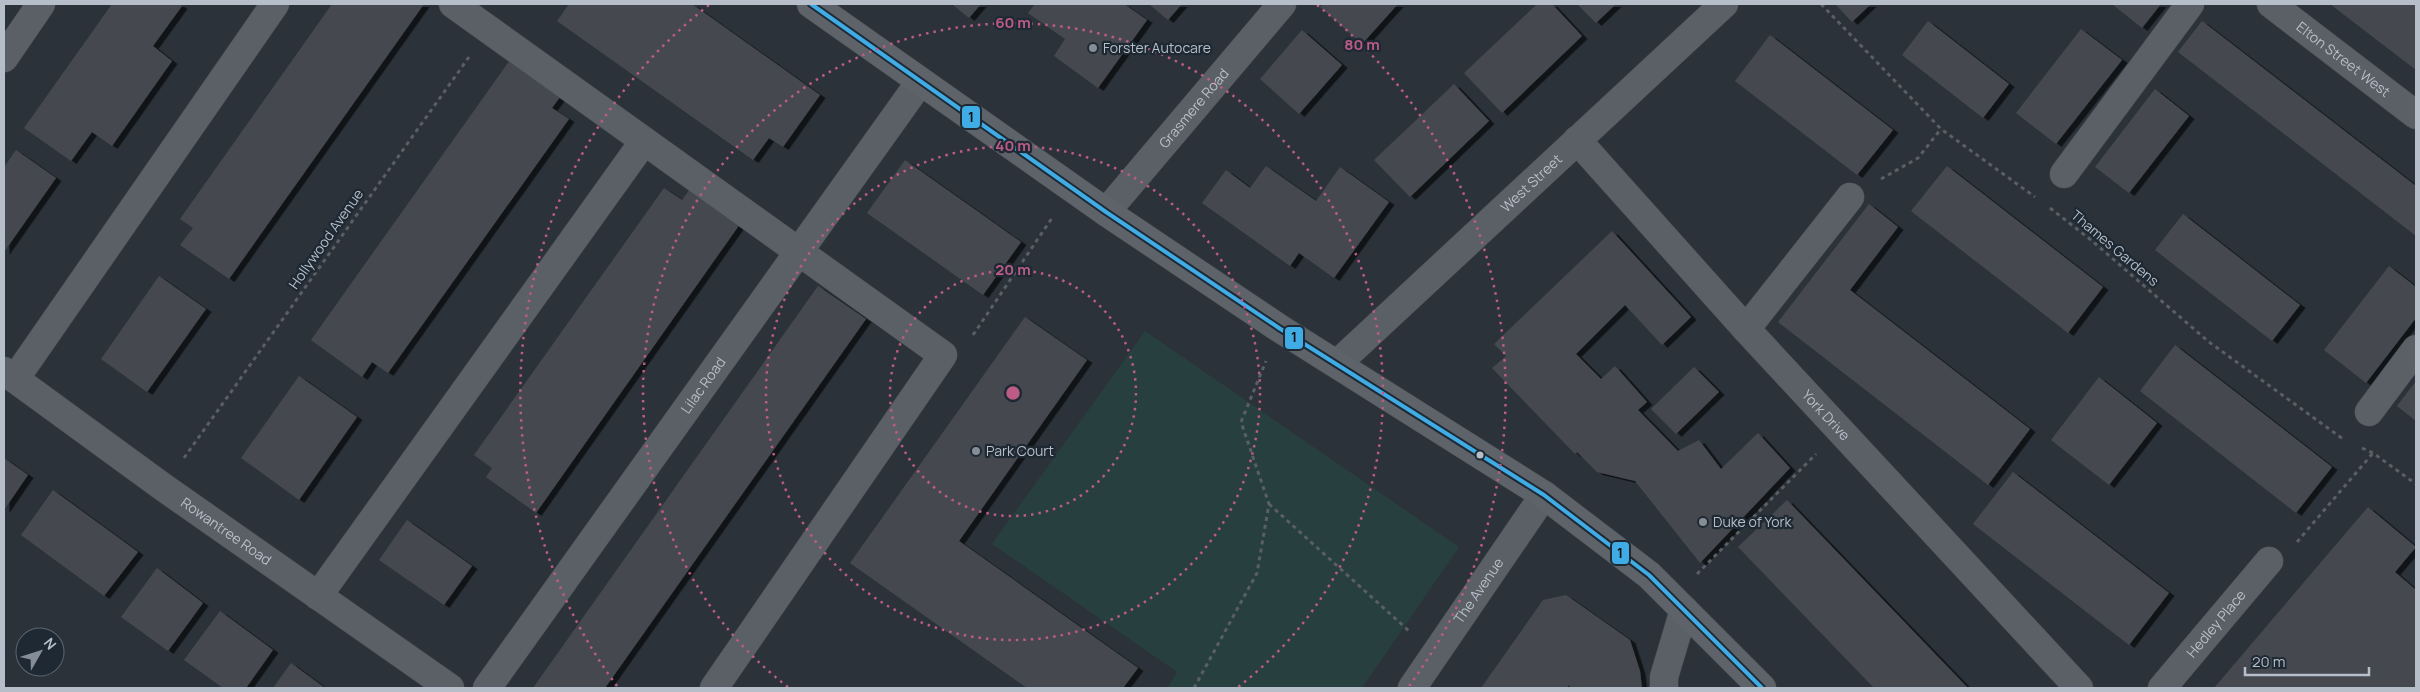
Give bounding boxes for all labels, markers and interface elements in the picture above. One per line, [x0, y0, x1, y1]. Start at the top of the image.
text: 60 m [995, 12, 1031, 33]
street label: Elton Street West [2293, 17, 2395, 101]
text: 80 m [1344, 34, 1380, 55]
place label: Forster Autocare [1103, 38, 1211, 57]
marker: Forster Autocare [1087, 42, 1099, 54]
street label: Grasmere Road [1154, 64, 1233, 152]
line badge: 1 [961, 105, 981, 129]
text: 1 [968, 107, 974, 126]
text: 40 m [995, 135, 1031, 156]
street label: West Street [1496, 149, 1566, 216]
street label: Hollywood Avenue [284, 185, 367, 292]
street label: Thames Gardens [2067, 205, 2163, 290]
text: 20 m [995, 259, 1031, 280]
line badge: 1 [1284, 326, 1304, 350]
text: 1 [1291, 327, 1297, 346]
street label: Lilac Road [676, 353, 730, 417]
centre of rings [1004, 384, 1022, 402]
street label: York Drive [1798, 385, 1854, 444]
place label: Park Court [986, 441, 1054, 460]
marker: Park Court [970, 445, 982, 457]
unlabelled marker [1475, 450, 1485, 460]
street label: Rowantree Road [178, 493, 275, 569]
place label: Duke of York [1713, 512, 1793, 531]
marker: Duke of York [1697, 516, 1709, 528]
line badge: 1 [1611, 541, 1630, 565]
text: 1 [1617, 543, 1623, 562]
street label: The Avenue [1449, 554, 1507, 627]
street label: Hedley Place [2182, 586, 2250, 661]
north arrow [15, 627, 65, 677]
text: N [40, 634, 61, 653]
scale bar [2245, 644, 2369, 676]
text: 20 m [2252, 651, 2285, 672]

